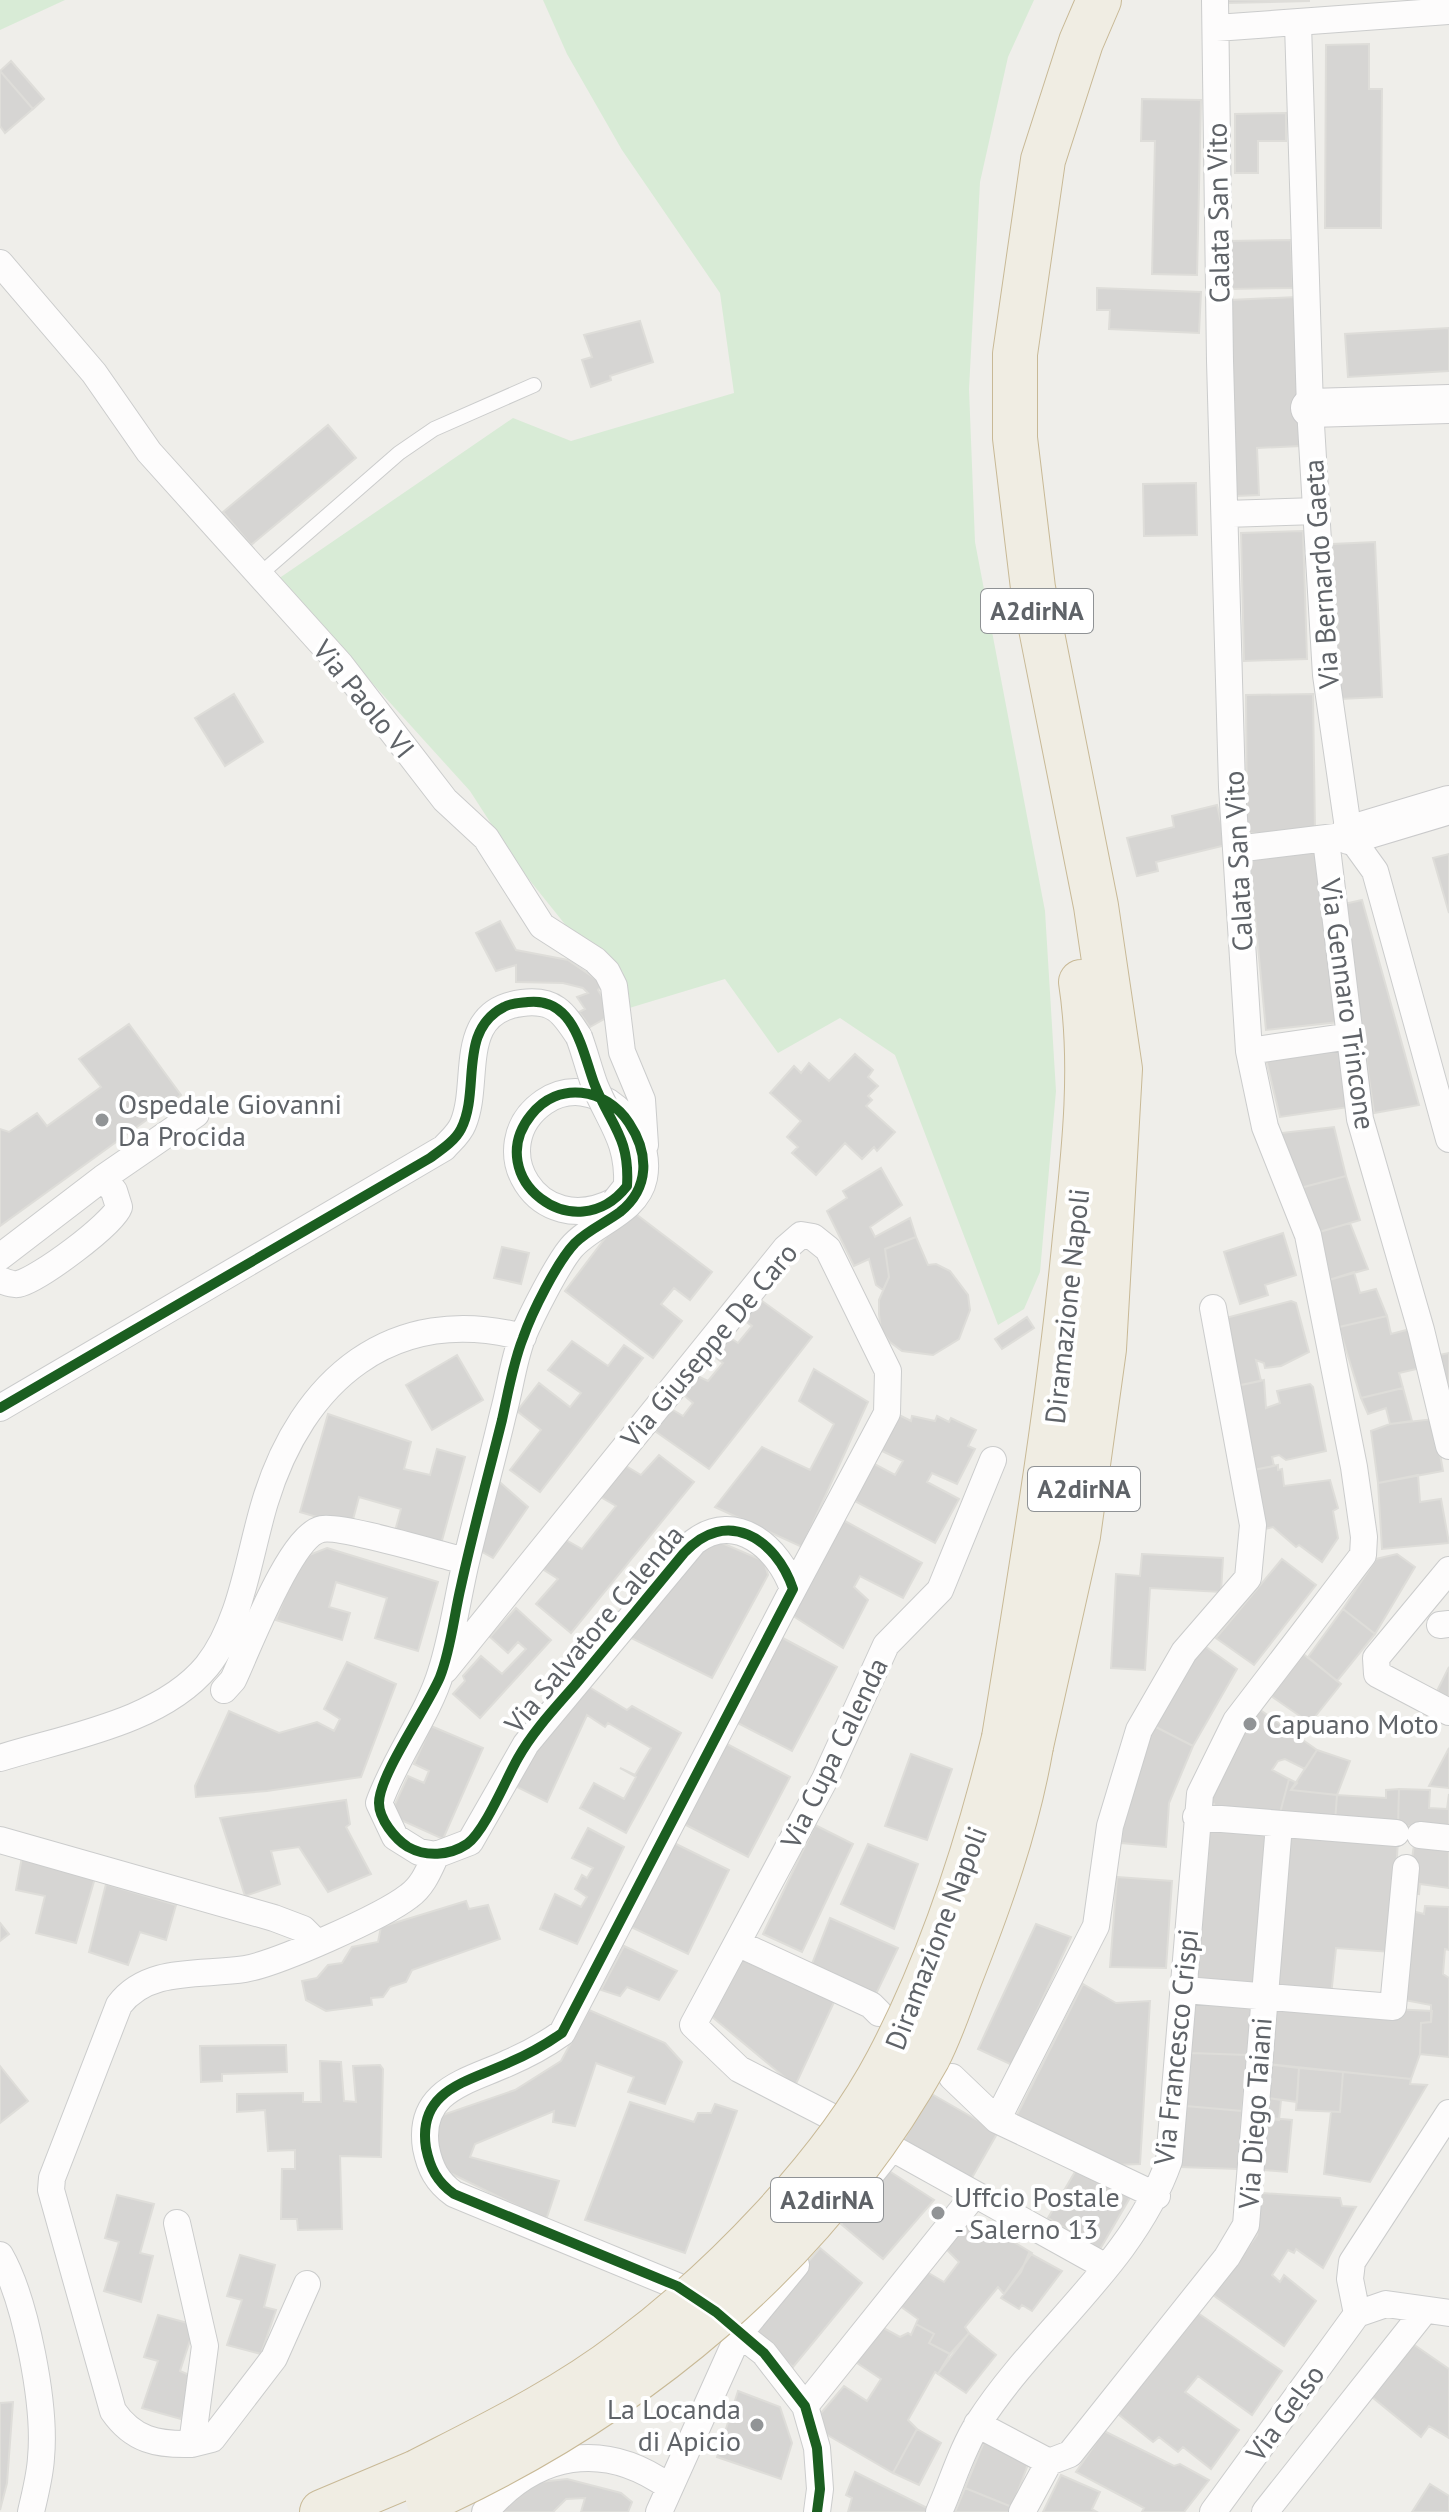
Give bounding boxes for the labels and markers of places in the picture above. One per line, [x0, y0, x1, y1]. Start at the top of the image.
place label: Ospedale Giovanni Da Procida [118, 1085, 342, 1154]
marker: Ospedale Giovanni Da Procida [93, 1111, 111, 1129]
place label: Capuano Moto [1266, 1705, 1439, 1742]
marker: Capuano Moto [1241, 1715, 1259, 1733]
place label: Uffcio Postale - Salerno 13 [954, 2178, 1120, 2247]
marker: Uffcio Postale - Salerno 13 [929, 2204, 947, 2222]
place label: La Locanda di Apicio [607, 2390, 741, 2459]
marker: La Locanda di Apicio [748, 2416, 766, 2434]

